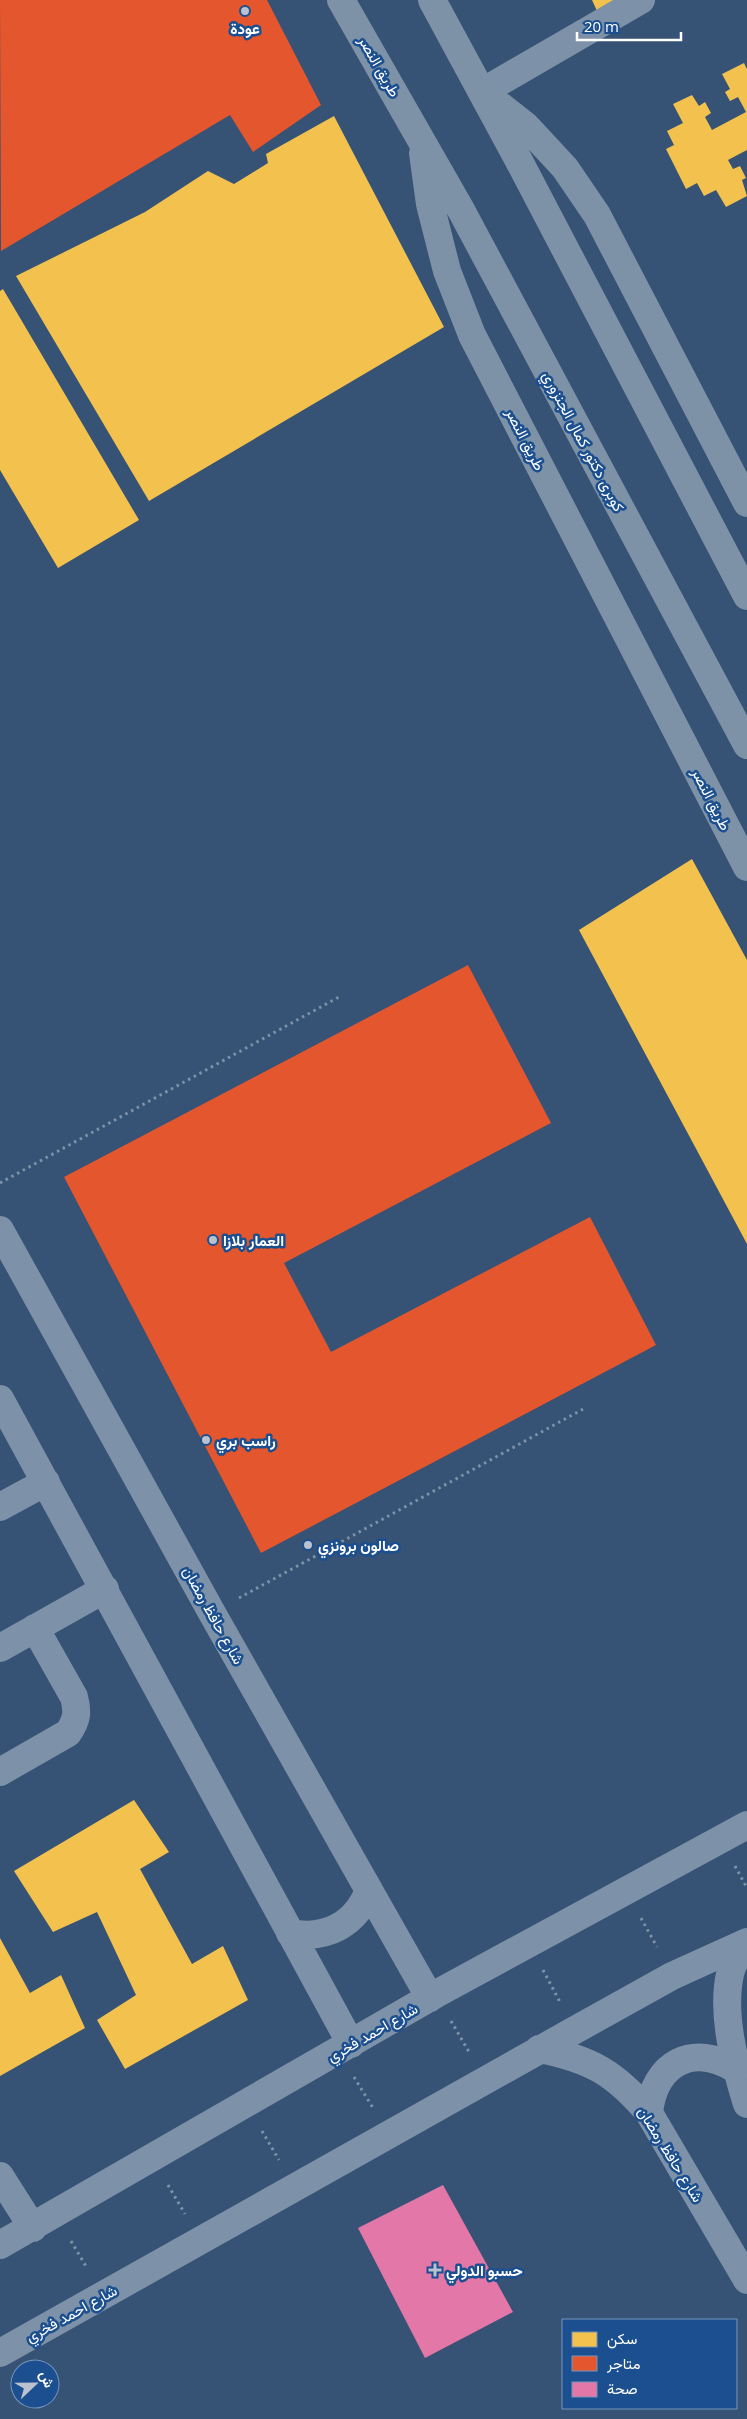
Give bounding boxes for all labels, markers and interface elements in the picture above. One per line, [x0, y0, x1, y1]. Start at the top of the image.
marker: عودة [239, 5, 251, 17]
scale bar [577, 10, 681, 42]
text: 20 m [584, 16, 619, 36]
place label: عودة [230, 18, 260, 38]
street label: طريق النصر [353, 31, 406, 101]
street label: كوبرى دكتور كمال الجنزوري [535, 367, 630, 517]
street label: طريق النصر [500, 404, 550, 474]
street label: طريق النصر [686, 764, 736, 834]
place label: العمار بلازا [223, 1230, 284, 1250]
marker: العمار بلازا [207, 1234, 219, 1246]
place label: راسب بري [216, 1430, 276, 1454]
marker: راسب بري [200, 1434, 212, 1446]
place label: صالون برونزي [318, 1535, 399, 1559]
marker: صالون برونزي [302, 1539, 314, 1551]
street label: شارع حافظ رمضان [177, 1562, 249, 1669]
street label: شارع احمد فخري [323, 1998, 423, 2070]
street label: شارع حافظ رمضان [632, 2102, 708, 2207]
place label: حسبو الدولي [446, 2260, 523, 2284]
marker: حسبو الدولي [428, 2263, 442, 2277]
street label: شارع احمد فخري [22, 2280, 122, 2350]
legend [562, 2319, 737, 2409]
text: سكن [607, 2328, 637, 2349]
text: متاجر [606, 2353, 641, 2373]
north arrow [10, 2359, 60, 2409]
text: ش [36, 2368, 60, 2390]
text: صحة [607, 2378, 638, 2398]

